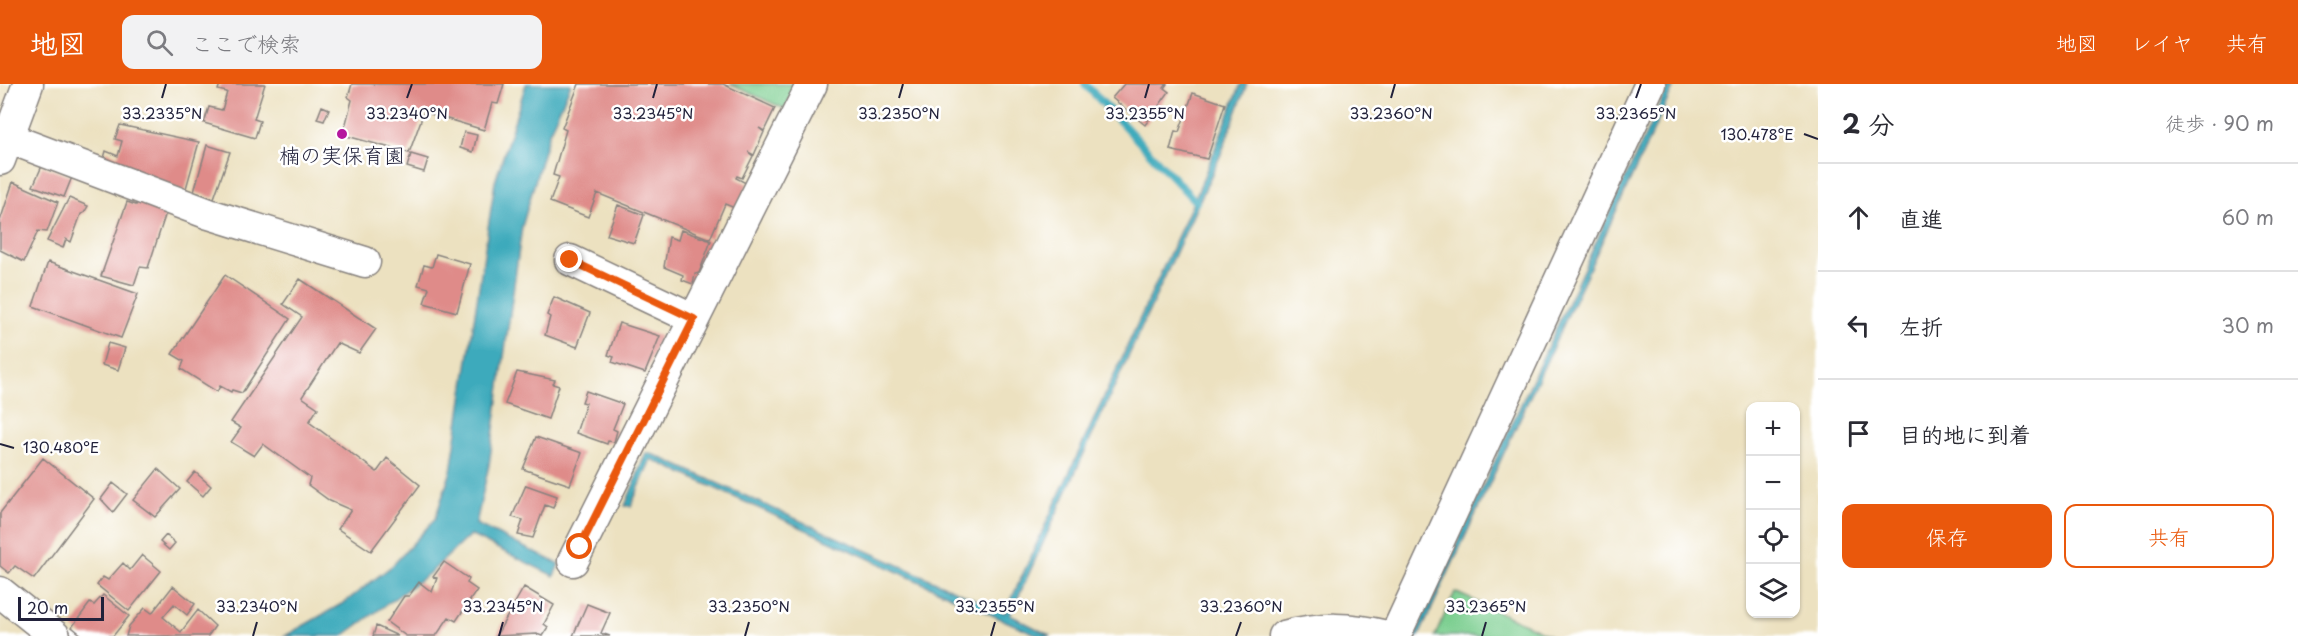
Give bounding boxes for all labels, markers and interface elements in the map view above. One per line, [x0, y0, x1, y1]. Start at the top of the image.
search box [122, 15, 542, 69]
text: 地図 [30, 21, 86, 64]
icon: search [143, 26, 176, 59]
text: ここで検索 [191, 26, 301, 59]
text: 地図 [2056, 26, 2098, 58]
text: レイヤ [2131, 26, 2193, 58]
text: 共有 [2226, 26, 2268, 58]
text: 33.2335°N [122, 101, 202, 124]
text: 33.2340°N [366, 101, 448, 124]
text: 33.2345°N [613, 101, 693, 124]
text: 33.2350°N [858, 101, 940, 124]
text: 33.2355°N [1105, 101, 1185, 124]
text: 33.2360°N [1349, 101, 1433, 124]
text: 33.2365°N [1596, 101, 1676, 124]
text: 2 分 [1842, 104, 1895, 143]
text: 徒歩 · 90 m [2165, 108, 2274, 138]
text: 130.478°E [1720, 122, 1794, 145]
marker: 楠の実保育園 [335, 127, 349, 141]
place label: 楠の実保育園 [279, 138, 405, 170]
icon: ahead [1842, 201, 1875, 234]
text: 直進 [1899, 201, 1943, 234]
text: 60 m [2222, 202, 2274, 232]
route end [556, 246, 582, 272]
icon: left [1842, 309, 1875, 342]
text: 左折 [1899, 309, 1943, 342]
text: 30 m [2221, 310, 2274, 340]
map controls [1746, 402, 1800, 618]
button: + [1746, 402, 1800, 456]
icon: arrive [1842, 417, 1875, 450]
text: 目的地に到着 [1899, 417, 2031, 450]
text: 130.480°E [23, 435, 99, 458]
button: − [1746, 456, 1800, 510]
button: 保存 [1842, 504, 2052, 568]
button: 共有 [2064, 504, 2274, 568]
button: locate [1746, 510, 1800, 564]
route start [566, 533, 592, 559]
button: layers [1746, 564, 1800, 618]
scale bar [18, 594, 104, 622]
text: 33.2340°N [216, 594, 298, 617]
text: 33.2345°N [463, 594, 543, 617]
text: 33.2350°N [708, 594, 790, 617]
text: 33.2355°N [955, 594, 1035, 617]
text: 33.2360°N [1199, 594, 1283, 617]
text: 33.2365°N [1446, 594, 1526, 617]
text: 20 m [27, 595, 68, 619]

